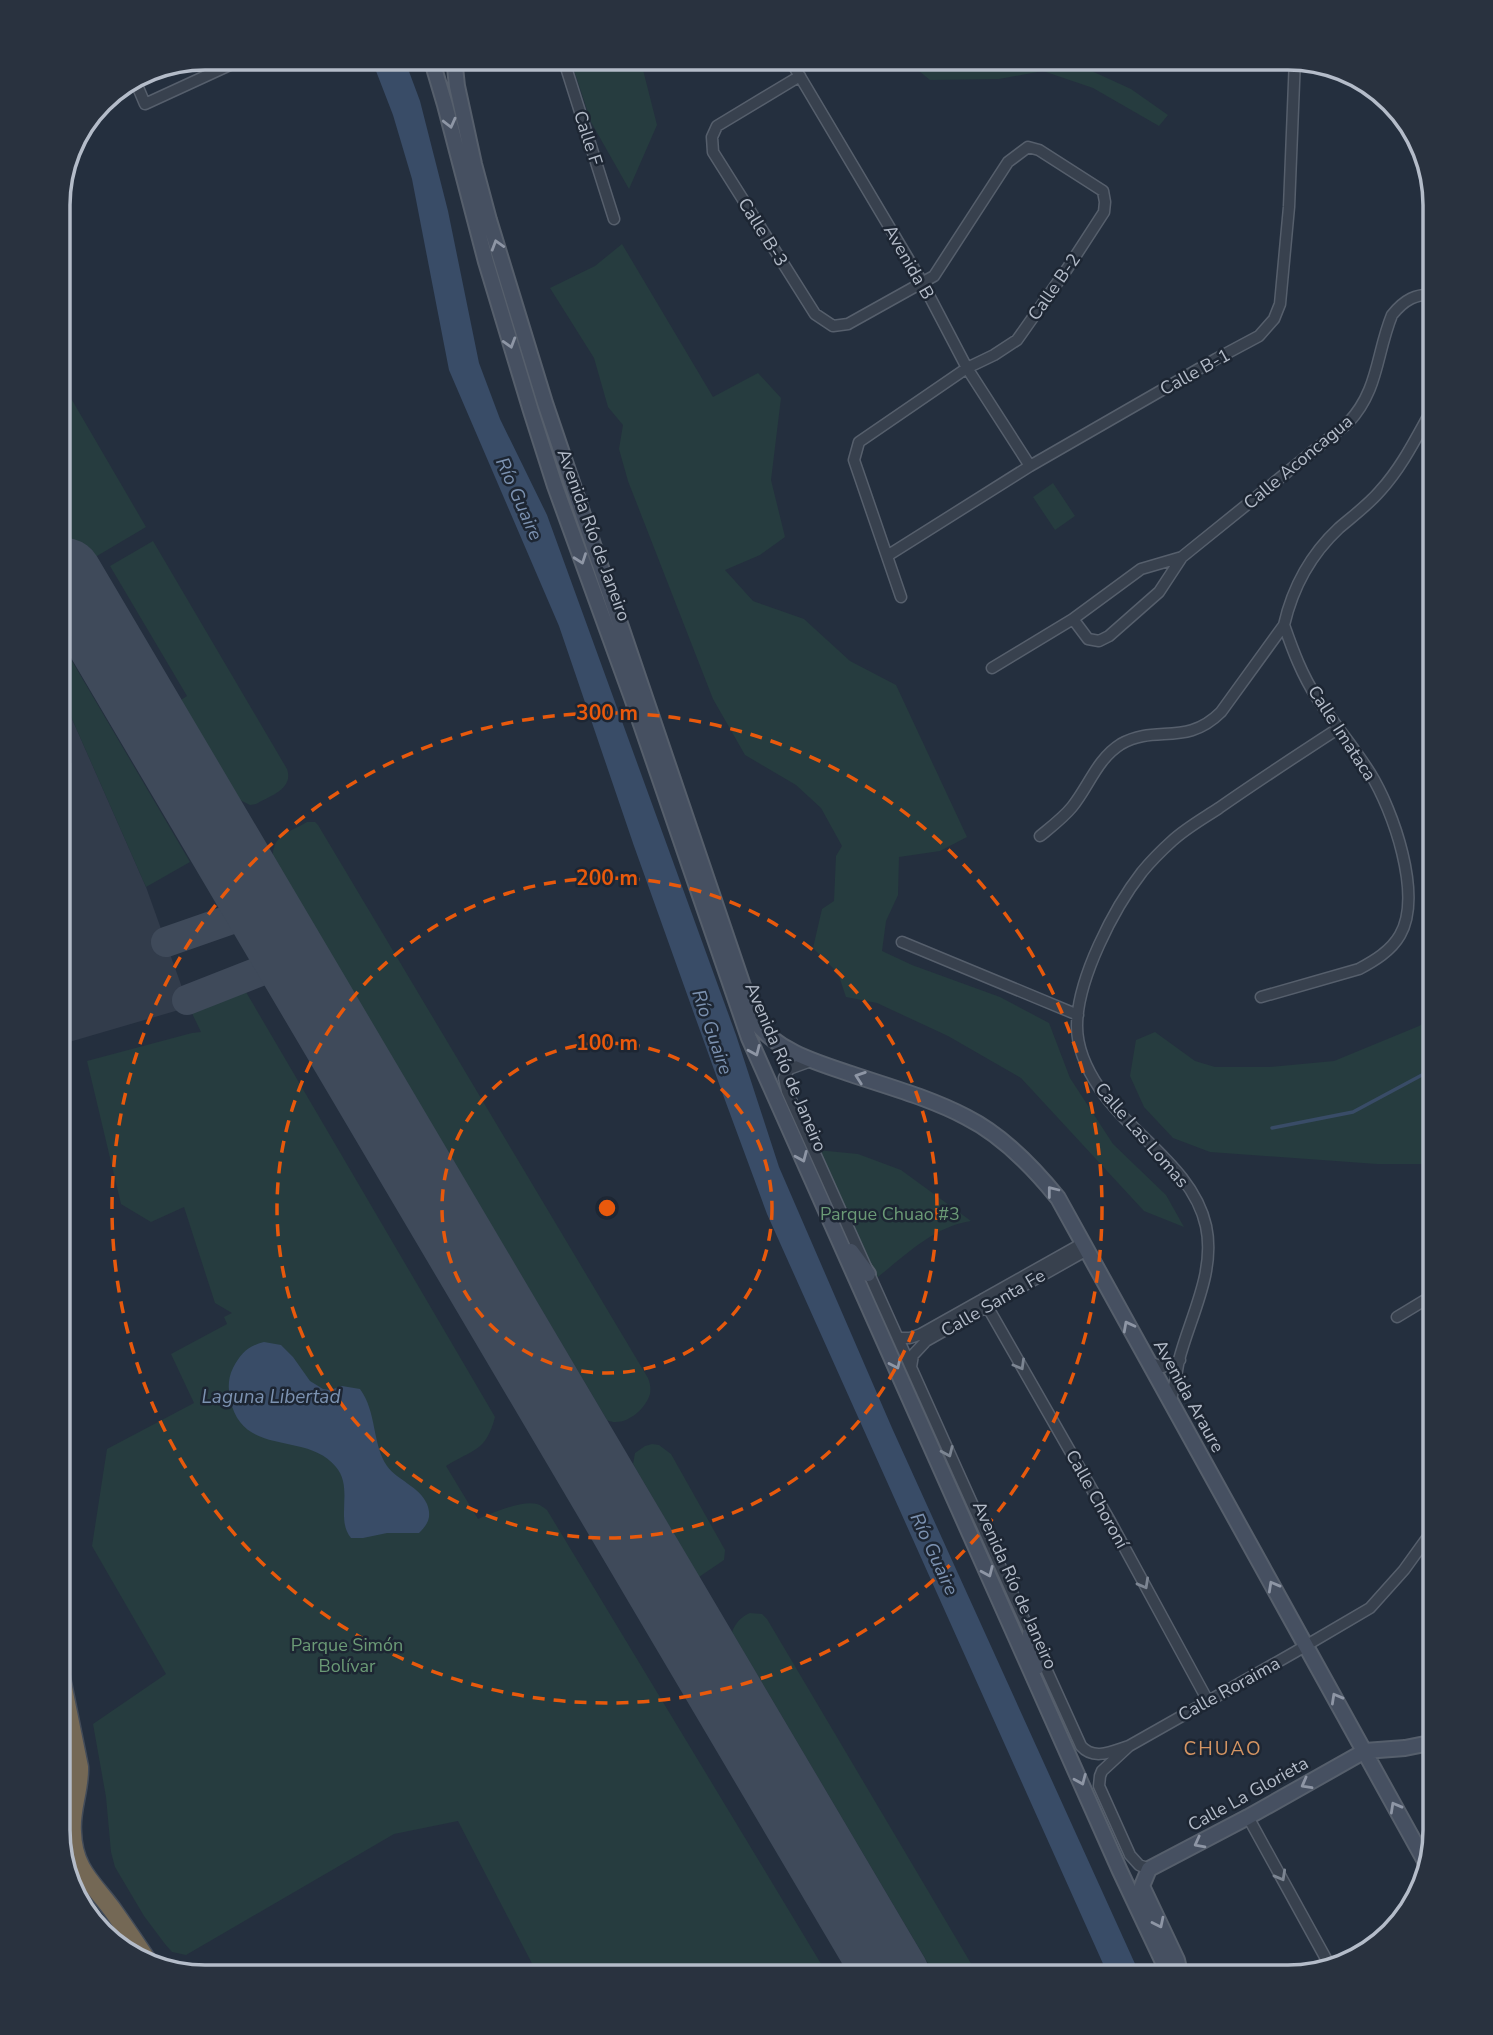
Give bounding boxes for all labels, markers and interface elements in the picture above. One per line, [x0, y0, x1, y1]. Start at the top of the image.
street label: Calle F [568, 108, 608, 168]
one-way arrow [442, 117, 456, 129]
street label: Calle B-3 [732, 193, 794, 271]
street label: Avenida B [878, 220, 940, 304]
one-way arrow [491, 239, 505, 252]
street label: Calle B-2 [1022, 249, 1086, 325]
one-way arrow [502, 336, 516, 349]
street label: Calle B-1 [1156, 343, 1234, 401]
street label: Calle Aconcagua [1238, 409, 1358, 515]
street label: Avenida Río de Janeiro [552, 446, 636, 624]
water label: Río Guaire [489, 453, 549, 545]
one-way arrow [573, 552, 587, 564]
street label: Calle Imataca [1302, 681, 1382, 785]
text: 300 m [576, 699, 638, 727]
text: 200 m [576, 864, 638, 892]
street label: Avenida Río de Janeiro [739, 979, 833, 1155]
water label: Río Guaire [685, 986, 739, 1078]
text: 100 m [576, 1029, 638, 1057]
one-way arrow [747, 1043, 761, 1056]
one-way arrow [855, 1071, 867, 1085]
street label: Calle Las Lomas [1090, 1077, 1194, 1193]
one-way arrow [794, 1150, 808, 1162]
one-way arrow [1048, 1187, 1061, 1199]
centre of rings [595, 1196, 619, 1220]
park label: Parque Chuao #3 [820, 1202, 960, 1226]
street label: Calle Santa Fe [937, 1263, 1049, 1343]
one-way arrow [1123, 1321, 1136, 1334]
street label: Avenida Araure [1148, 1335, 1230, 1457]
one-way arrow [888, 1357, 902, 1370]
one-way arrow [1012, 1357, 1025, 1370]
water label: Laguna Libertad [202, 1384, 341, 1410]
one-way arrow [940, 1445, 954, 1457]
street label: Calle Choroní [1060, 1445, 1134, 1553]
street label: Avenida Río de Janeiro [967, 1497, 1063, 1673]
water label: Río Guaire [904, 1508, 964, 1600]
one-way arrow [980, 1565, 994, 1578]
one-way arrow [1136, 1577, 1149, 1589]
one-way arrow [1268, 1581, 1281, 1594]
park label: Parque Simón Bolívar [291, 1633, 403, 1678]
street label: Calle Roraima [1174, 1651, 1284, 1727]
one-way arrow [1331, 1693, 1344, 1706]
district label: CHUAO [1183, 1736, 1263, 1762]
street label: Calle La Glorieta [1183, 1751, 1313, 1837]
one-way arrow [1073, 1773, 1087, 1785]
one-way arrow [1301, 1776, 1314, 1789]
one-way arrow [1390, 1802, 1404, 1815]
one-way arrow [1193, 1834, 1206, 1848]
one-way arrow [1273, 1869, 1286, 1882]
one-way arrow [1150, 1916, 1164, 1928]

